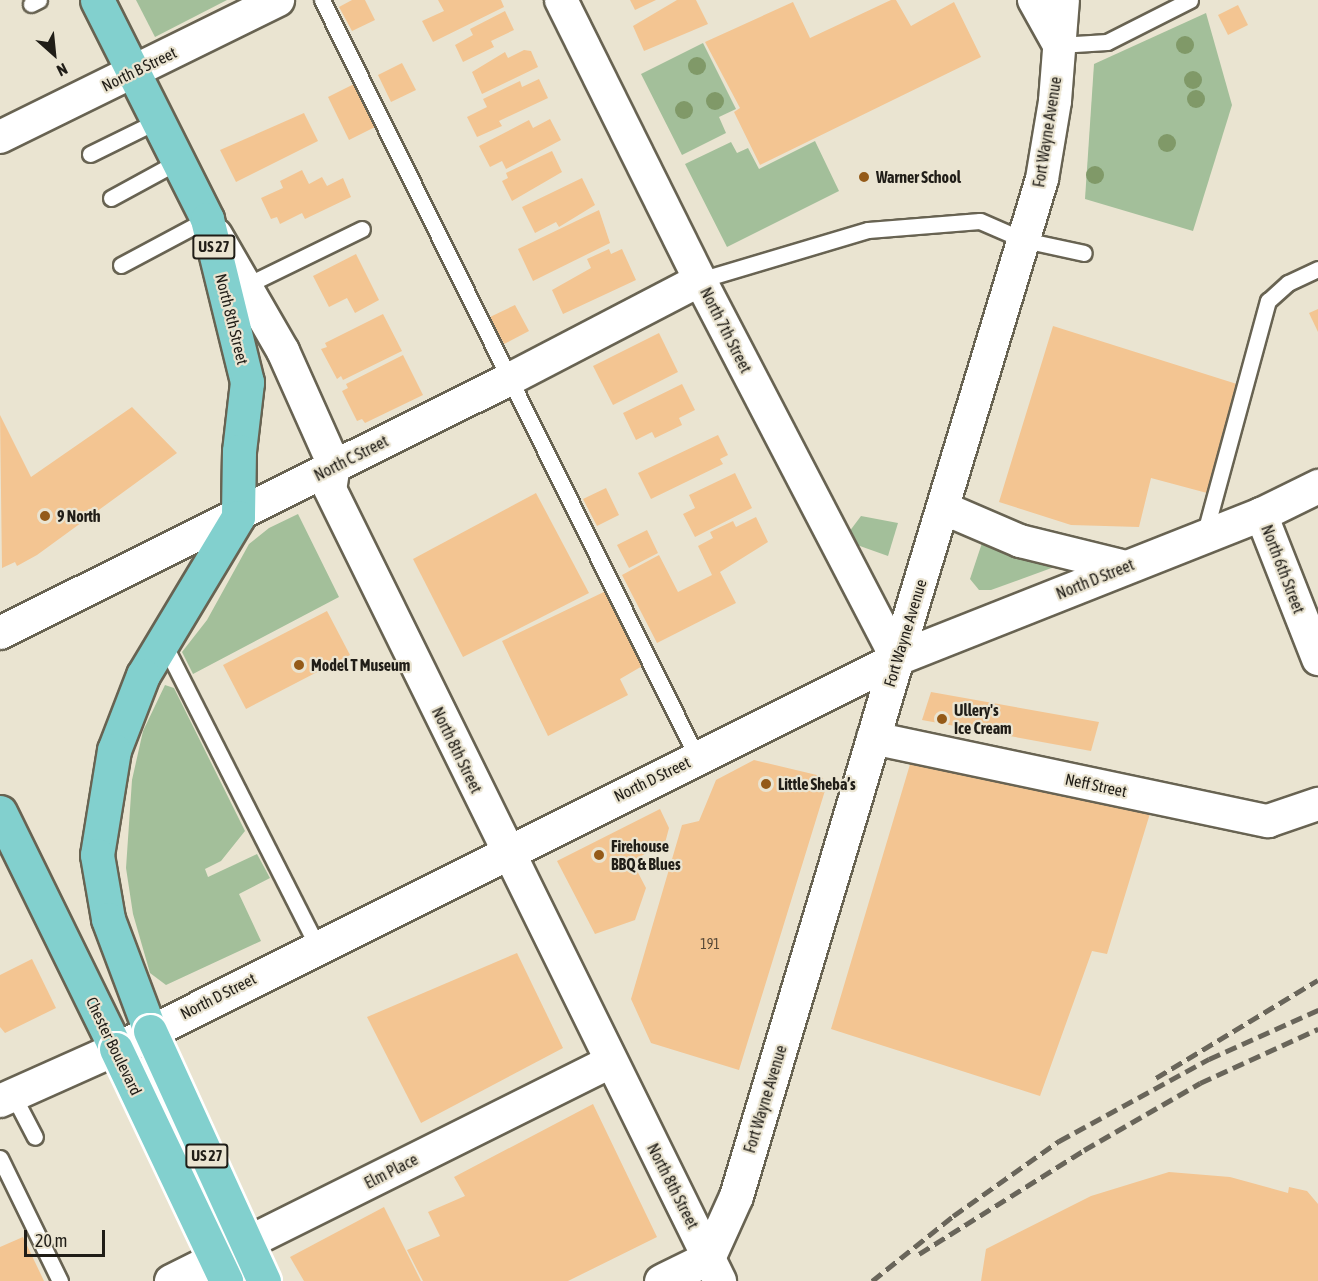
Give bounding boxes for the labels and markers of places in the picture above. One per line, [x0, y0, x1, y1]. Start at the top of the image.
place label: Warner School [876, 167, 961, 187]
marker: Warner School [857, 170, 871, 184]
place label: 9 North [57, 506, 101, 526]
marker: 9 North [38, 509, 52, 523]
place label: Model T Museum [311, 655, 410, 675]
marker: Model T Museum [292, 658, 306, 672]
place label: Ullery's Ice Cream [954, 700, 1012, 738]
marker: Ullery's Ice Cream [935, 712, 949, 726]
place label: Little Sheba’s [778, 774, 856, 794]
marker: Little Sheba’s [759, 777, 773, 791]
place label: Firehouse BBQ & Blues [611, 836, 681, 874]
marker: Firehouse BBQ & Blues [592, 848, 606, 862]

